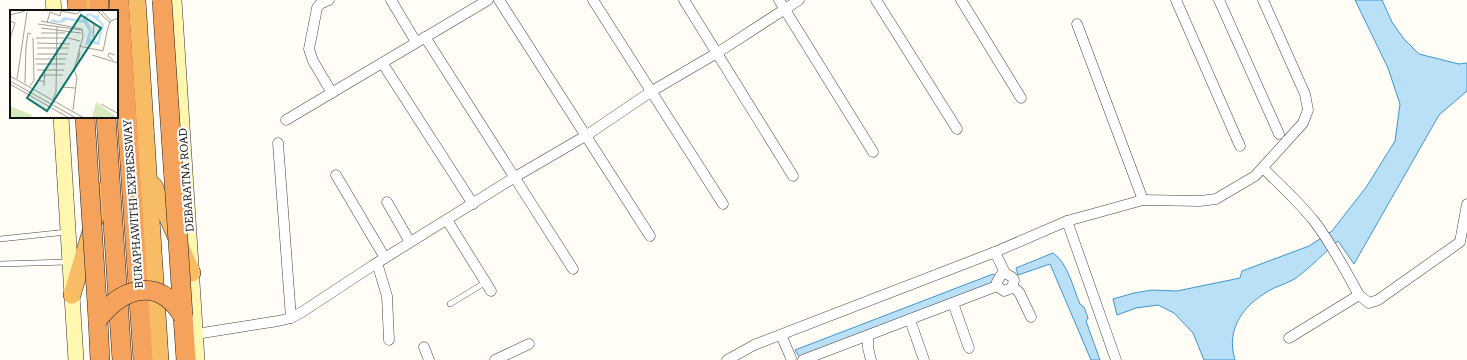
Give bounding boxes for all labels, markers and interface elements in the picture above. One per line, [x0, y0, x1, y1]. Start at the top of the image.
inset map [10, 10, 118, 118]
street label: BURAPHAWITHI EXPRESSWAY [121, 119, 146, 289]
street label: DEBARATNA ROAD [176, 127, 197, 233]

